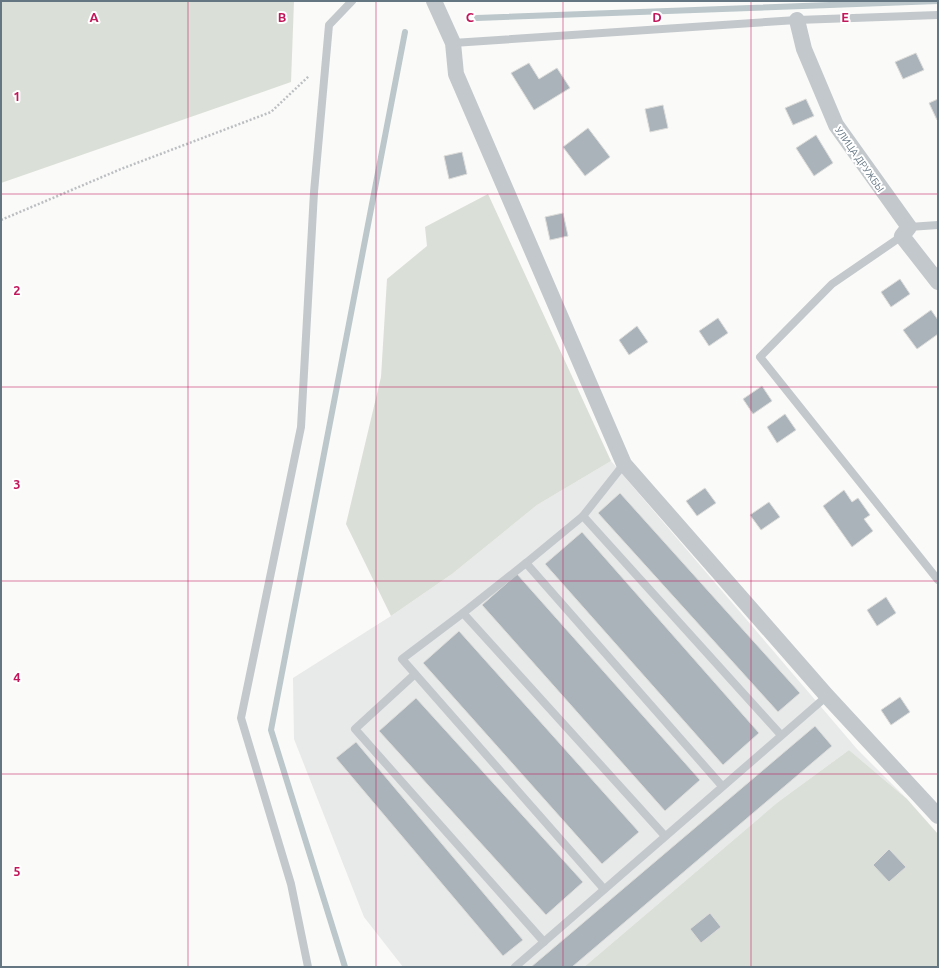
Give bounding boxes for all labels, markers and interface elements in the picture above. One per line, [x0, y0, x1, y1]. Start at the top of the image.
text: A [89, 10, 99, 24]
text: B [278, 10, 287, 24]
text: C [466, 10, 475, 24]
text: D [652, 10, 662, 24]
text: E [841, 10, 849, 24]
text: 1 [13, 89, 21, 103]
street label: УЛИЦА ДРУЖБЫ [833, 125, 886, 194]
text: 2 [13, 283, 21, 297]
text: 3 [13, 477, 21, 491]
text: 4 [13, 670, 21, 684]
text: 5 [13, 864, 21, 878]

